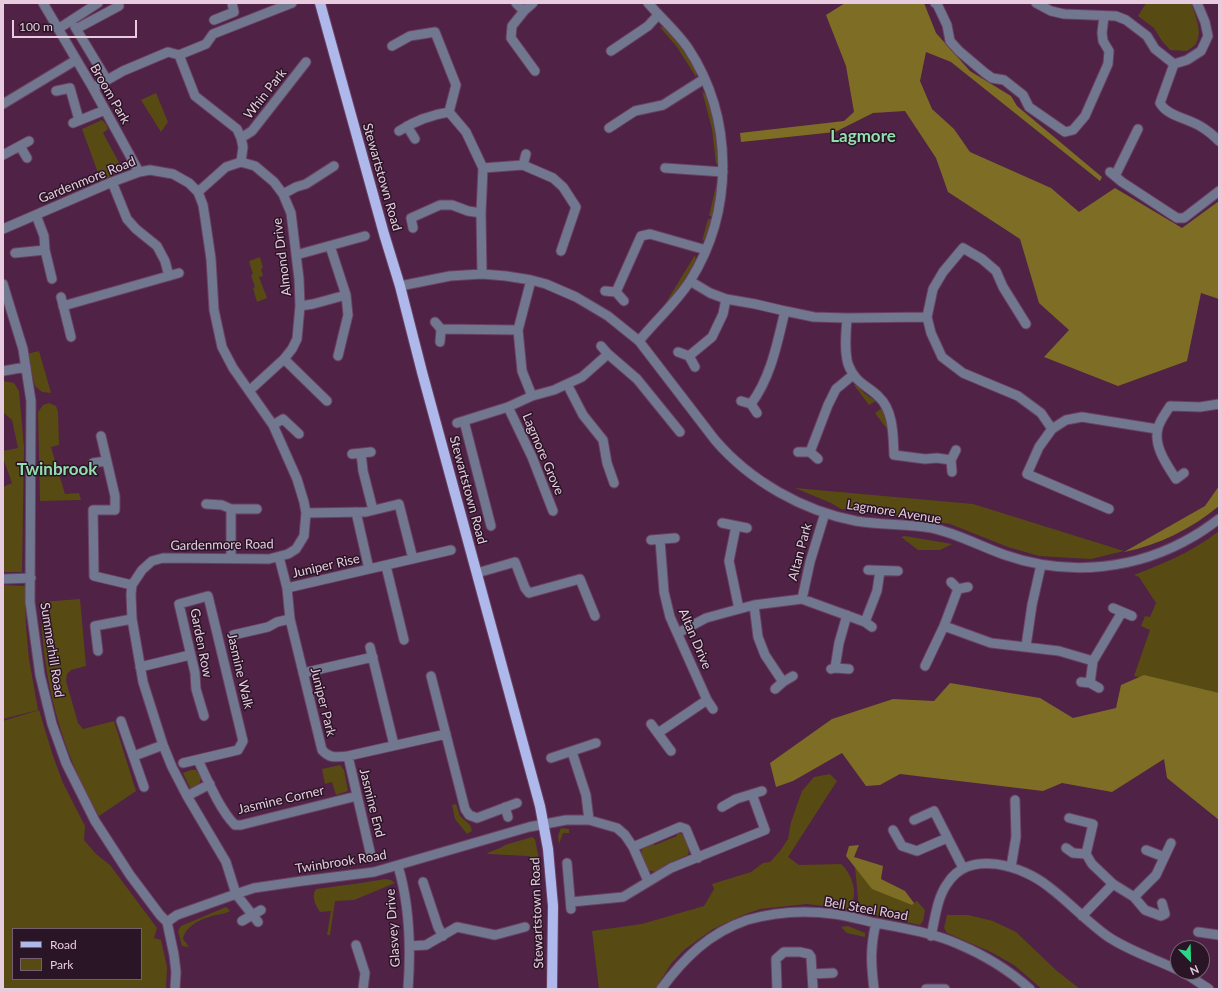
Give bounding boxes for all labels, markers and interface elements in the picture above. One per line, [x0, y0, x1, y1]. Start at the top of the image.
scale bar [14, 12, 139, 38]
text: 100 m [19, 19, 53, 34]
street label: Broom Park [87, 61, 133, 127]
street label: Whin Park [240, 66, 290, 122]
street label: Stewartstown Road [359, 121, 405, 233]
district label: Lagmore [830, 127, 896, 147]
street label: Gardenmore Road [36, 153, 138, 207]
street label: Almond Drive [269, 217, 295, 297]
street label: Lagmore Grove [519, 411, 567, 497]
street label: Stewartstown Road [446, 434, 490, 546]
district label: Twinbrook [17, 460, 97, 480]
street label: Lagmore Avenue [846, 497, 942, 527]
street label: Altan Park [785, 522, 815, 582]
street label: Gardenmore Road [170, 536, 274, 554]
street label: Juniper Rise [291, 551, 361, 581]
street label: Summerhill Road [37, 601, 67, 699]
street label: Altan Drive [675, 606, 715, 672]
street label: Garden Row [187, 607, 215, 679]
street label: Jasmine Walk [224, 632, 256, 710]
street label: Juniper Park [307, 666, 339, 738]
street label: Jasmine End [356, 767, 388, 839]
street label: Jasmine Corner [236, 782, 326, 818]
street label: Twinbrook Road [294, 847, 388, 877]
street label: Stewartstown Road [527, 857, 547, 969]
street label: Glasvey Drive [382, 888, 404, 968]
street label: Bell Steel Road [823, 894, 909, 924]
legend [12, 928, 142, 980]
text: Road [50, 937, 77, 952]
north arrow [1170, 940, 1210, 980]
text: Park [50, 957, 73, 972]
text: N [1188, 963, 1201, 978]

